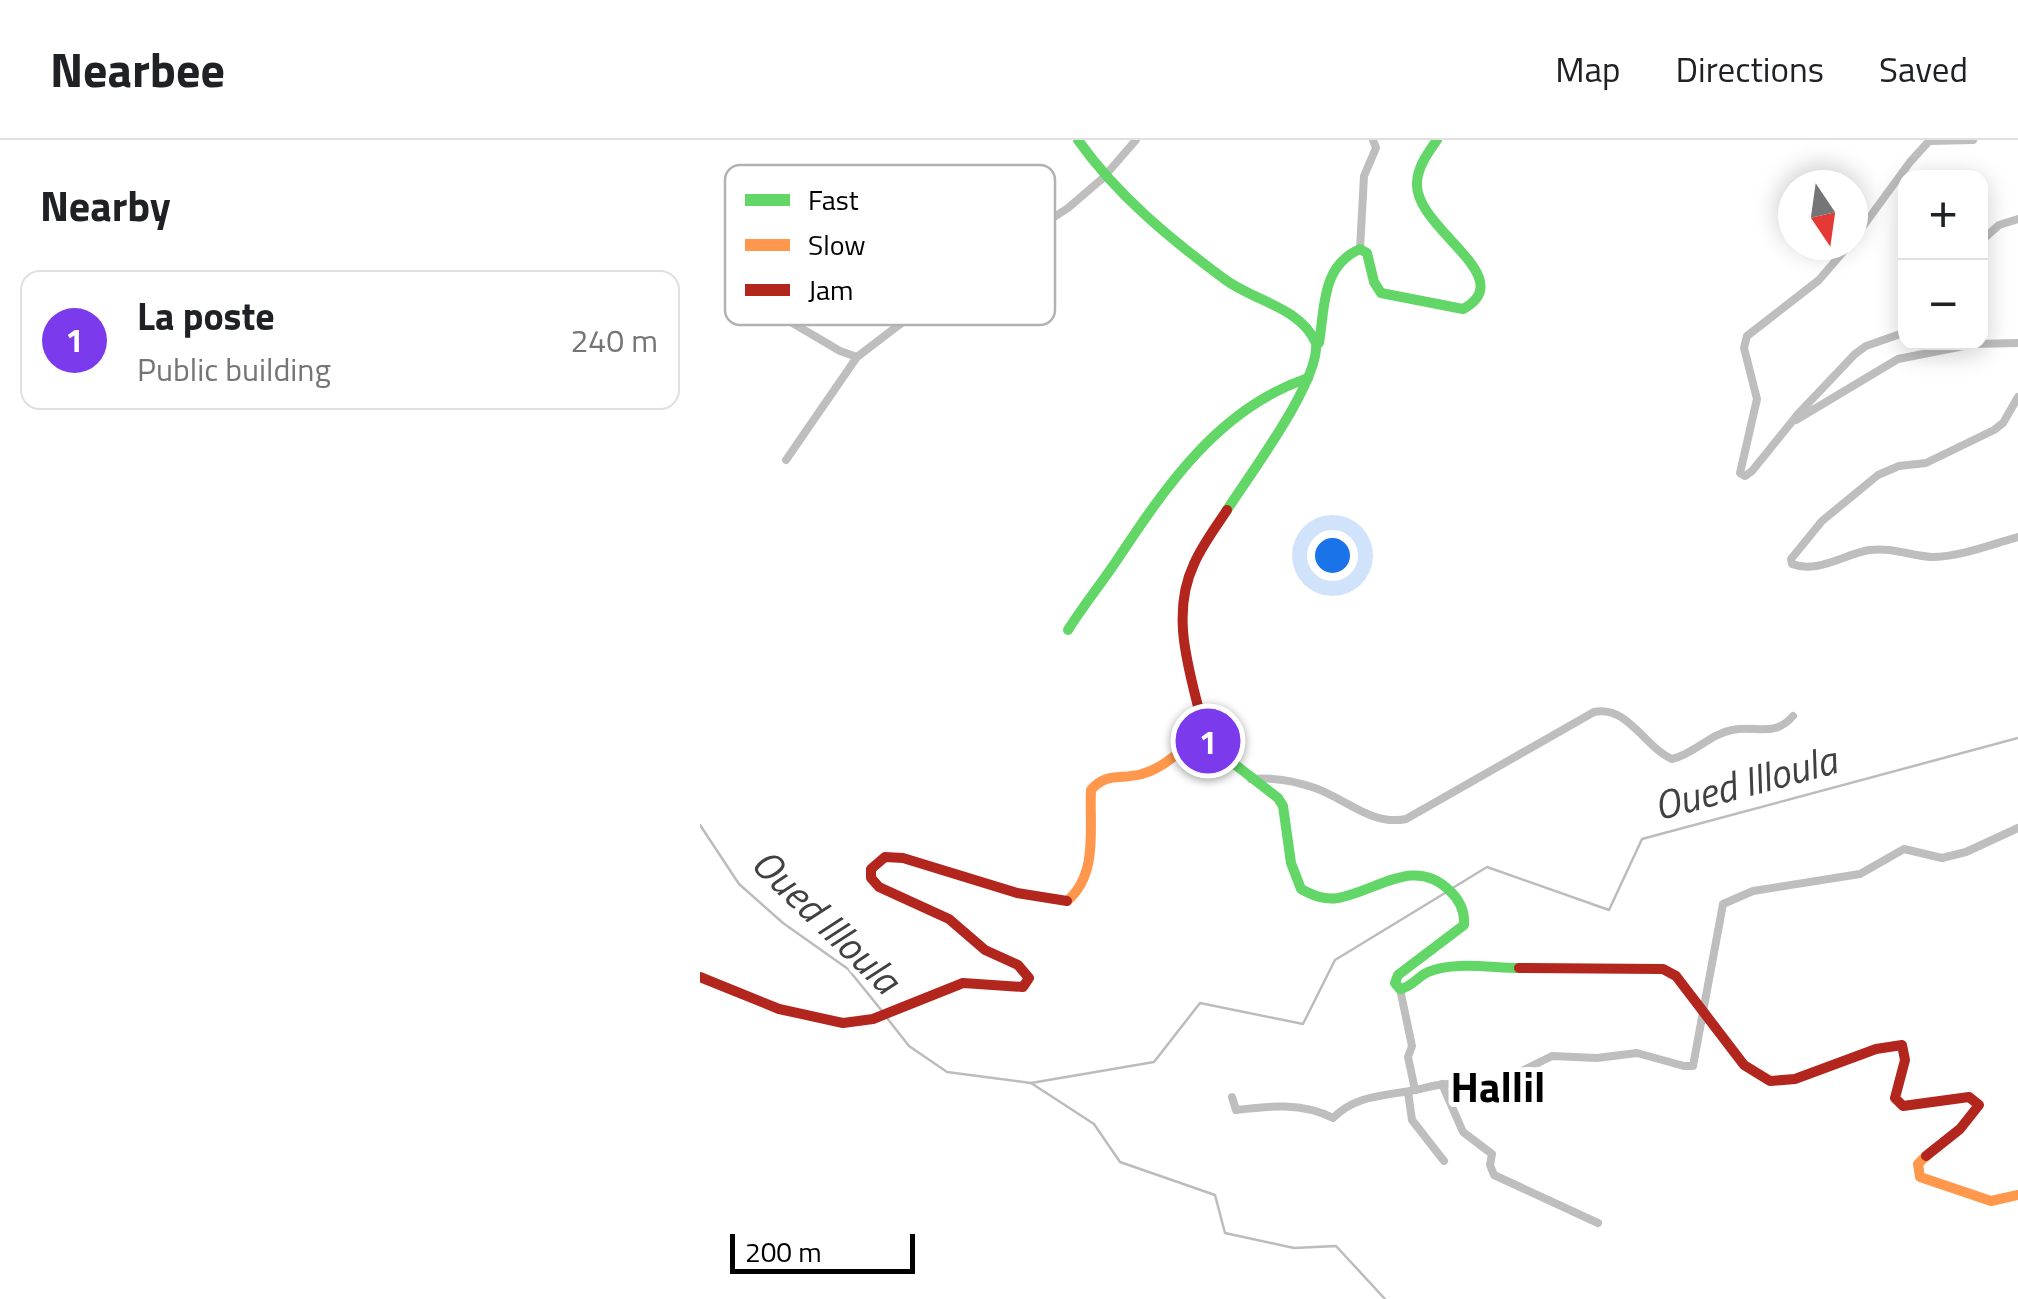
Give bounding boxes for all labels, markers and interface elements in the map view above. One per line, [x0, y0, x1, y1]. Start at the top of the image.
text: Nearbee [50, 33, 225, 106]
text: Map [1555, 42, 1621, 96]
text: Directions [1676, 42, 1824, 96]
text: Saved [1879, 42, 1968, 96]
legend [725, 165, 1055, 325]
north arrow [1778, 170, 1868, 260]
map controls [1898, 170, 1988, 350]
button: + [1898, 170, 1988, 260]
text: Nearby [40, 173, 171, 237]
text: Fast [808, 178, 859, 221]
text: Slow [808, 223, 866, 266]
button: − [1898, 260, 1988, 350]
text: Jam [808, 268, 854, 311]
text: La poste [137, 287, 275, 345]
text: 1 [66, 316, 83, 364]
text: 240 m [570, 316, 658, 364]
text: Public building [137, 345, 331, 393]
your location [1307, 530, 1358, 581]
pin: 1 [1176, 704, 1240, 778]
water label: Oued Illoula [1647, 728, 1845, 836]
water label: Oued Illoula [738, 834, 916, 1009]
district label: Hallil [1451, 1054, 1545, 1118]
scale bar [730, 1229, 915, 1274]
text: 200 m [745, 1230, 822, 1273]

